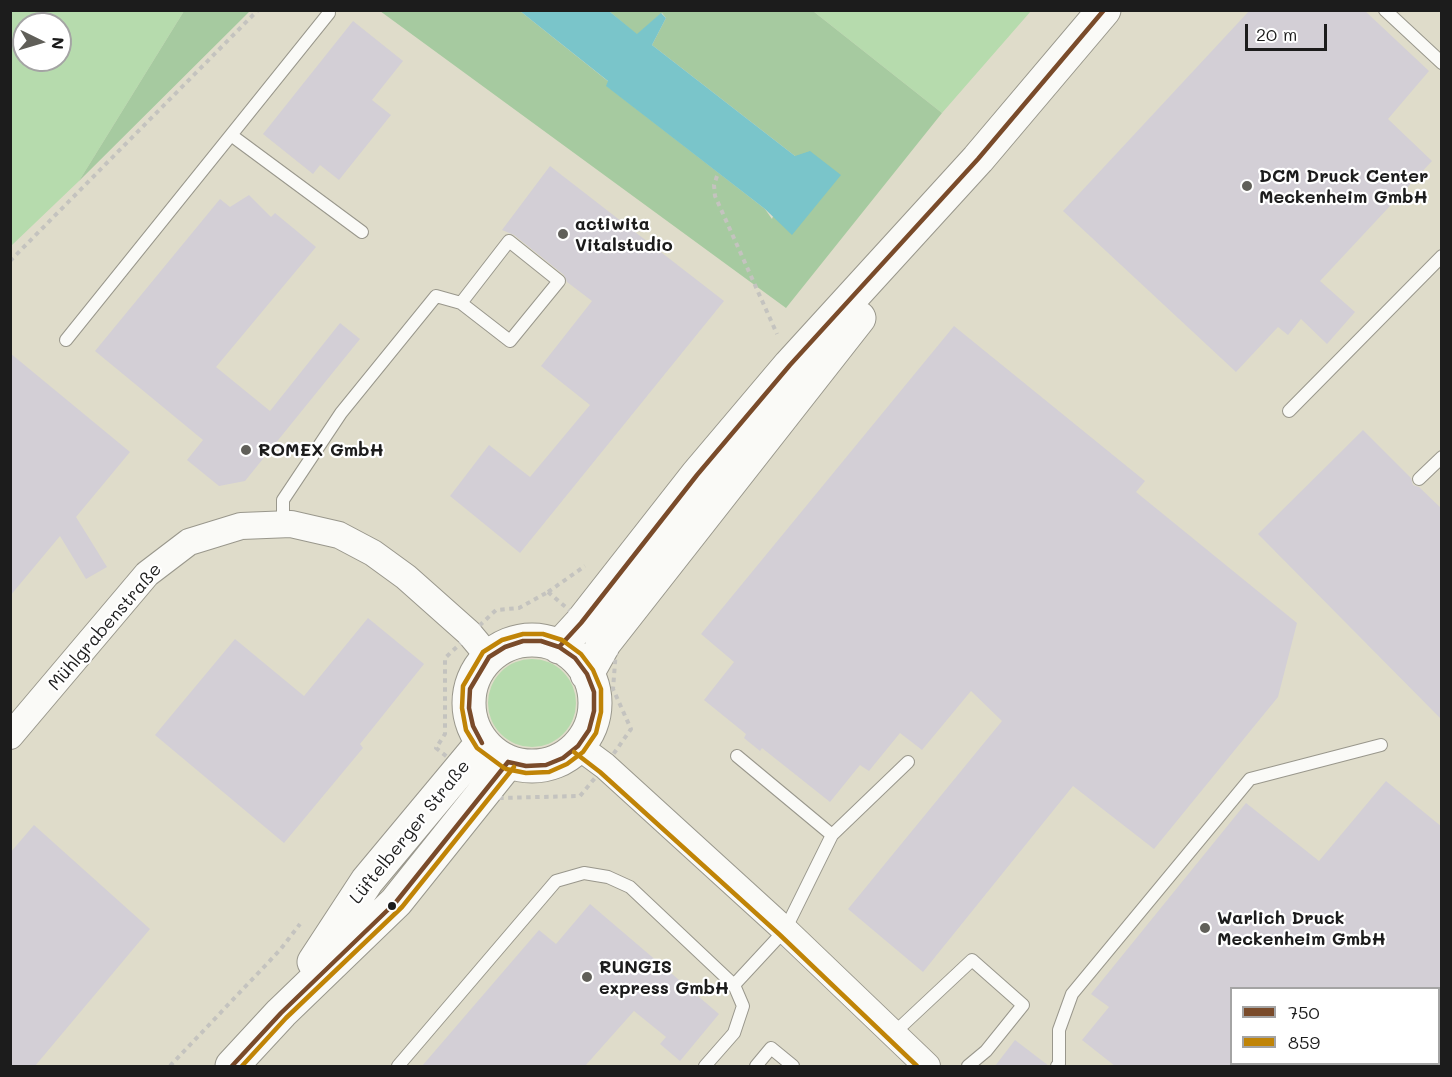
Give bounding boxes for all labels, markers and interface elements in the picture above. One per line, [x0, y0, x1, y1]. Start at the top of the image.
north arrow [12, 12, 72, 72]
scale bar [1248, 12, 1330, 50]
text: 20 m [1256, 22, 1297, 46]
text: N [47, 36, 69, 50]
place label: DCM Druck Center Meckenheim GmbH [1259, 165, 1428, 207]
marker: DCM Druck Center Meckenheim GmbH [1240, 179, 1254, 193]
place label: actiwita Vitalstudio [575, 213, 673, 256]
marker: actiwita Vitalstudio [556, 227, 570, 241]
place label: ROMEX GmbH [258, 439, 384, 461]
marker: ROMEX GmbH [239, 443, 253, 457]
street label: Mühlgrabenstraße [44, 559, 166, 695]
street label: Lüftelberger Straße [345, 756, 475, 908]
unlabelled marker [386, 900, 398, 912]
place label: Warlich Druck Meckenheim GmbH [1217, 907, 1386, 950]
marker: Warlich Druck Meckenheim GmbH [1198, 921, 1212, 935]
place label: RUNGIS express GmbH [599, 956, 729, 998]
marker: RUNGIS express GmbH [580, 970, 594, 984]
legend [1230, 987, 1440, 1065]
text: 750 [1288, 1000, 1320, 1024]
text: 859 [1288, 1030, 1320, 1054]

